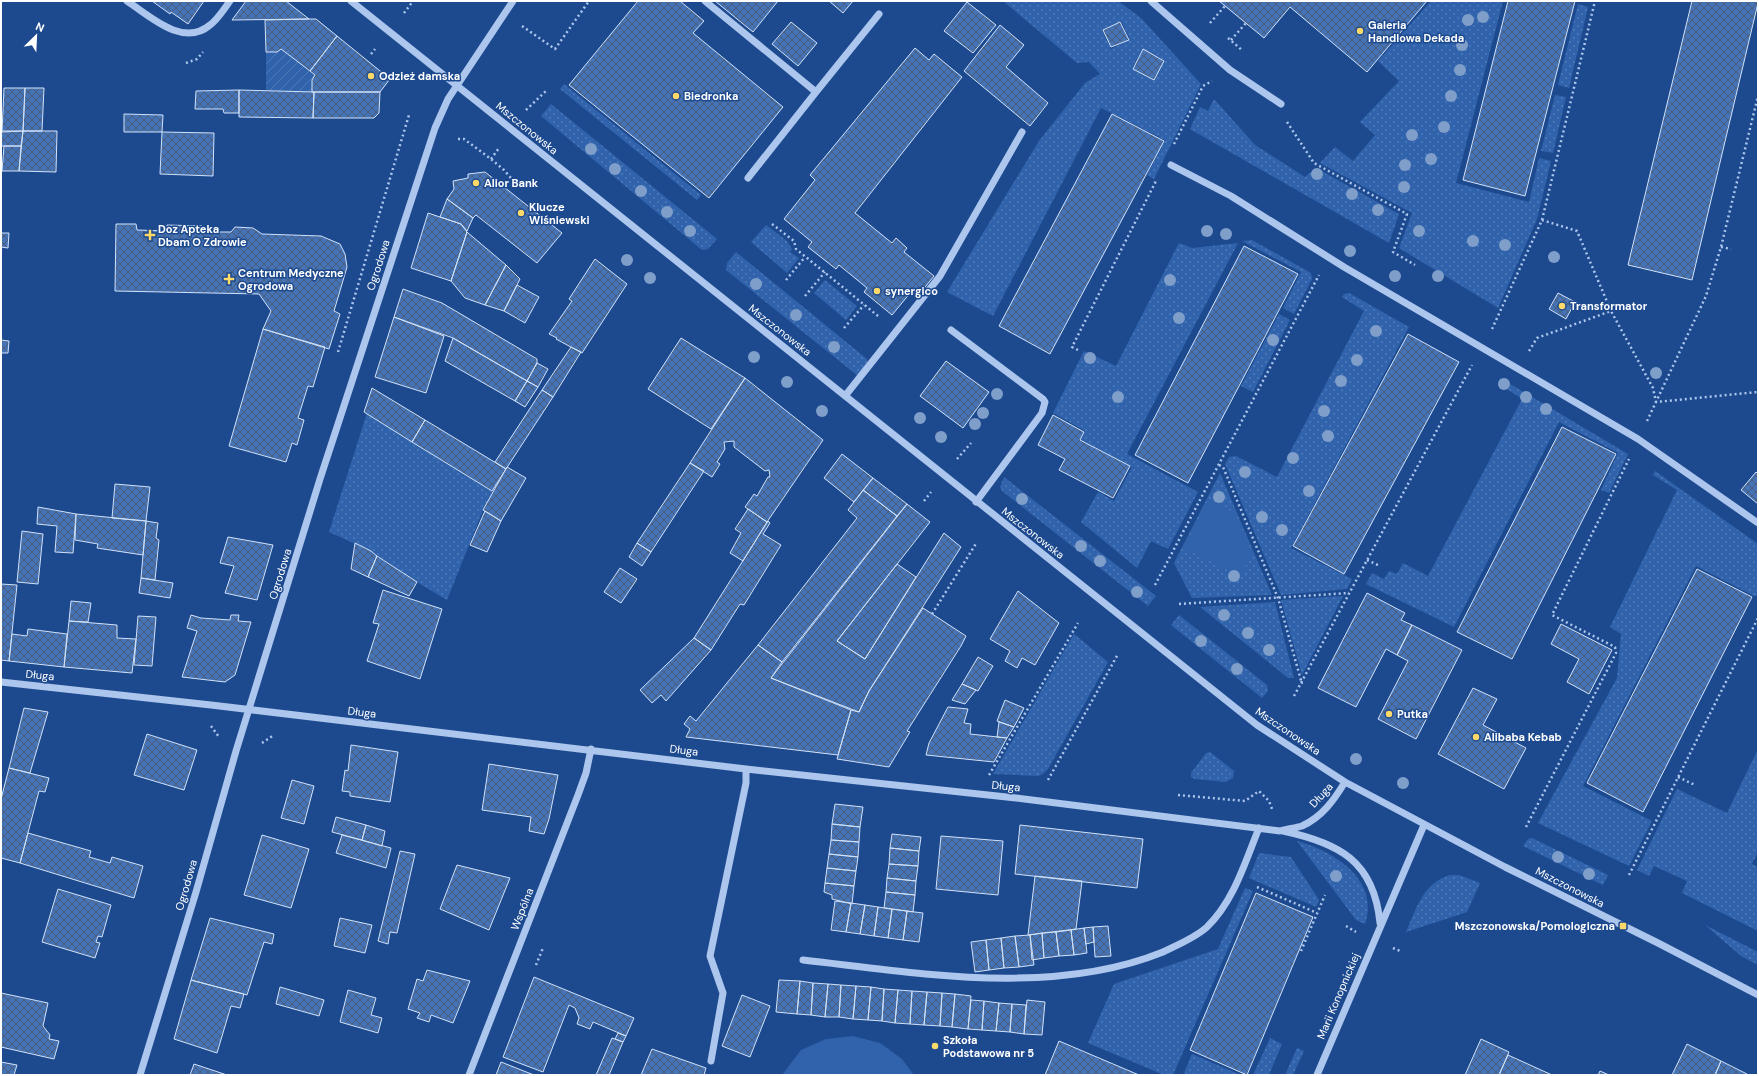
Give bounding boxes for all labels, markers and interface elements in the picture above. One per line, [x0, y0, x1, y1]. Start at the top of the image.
north arrow [16, 16, 56, 56]
place label: Galeria Handlowa Dekada [1368, 18, 1464, 45]
text: N [34, 19, 47, 35]
marker: Galeria Handlowa Dekada [1355, 26, 1365, 36]
place label: Odzież damska [379, 69, 460, 83]
marker: Odzież damska [366, 71, 376, 81]
place label: Biedronka [684, 89, 738, 103]
marker: Biedronka [671, 91, 681, 101]
street label: Mszczonowska [493, 99, 561, 157]
place label: Alior Bank [484, 176, 539, 190]
marker: Alior Bank [471, 178, 481, 188]
place label: Klucze Wiśniewski [529, 200, 590, 227]
marker: Klucze Wiśniewski [516, 208, 526, 218]
place label: Doz Apteka Dbam O Zdrowie [158, 222, 247, 249]
marker: Doz Apteka Dbam O Zdrowie [145, 230, 155, 240]
street label: Ogrodowa [363, 238, 393, 292]
place label: Centrum Medyczne Ogrodowa [238, 266, 344, 293]
marker: Centrum Medyczne Ogrodowa [223, 273, 235, 285]
place label: synergico [885, 284, 938, 298]
marker: synergico [872, 286, 882, 296]
place label: Transformator [1570, 299, 1648, 313]
street label: Mszczonowska [746, 301, 814, 359]
marker: Transformator [1557, 301, 1567, 311]
street label: Mszczonowska [999, 504, 1067, 562]
street label: Ogrodowa [266, 547, 294, 601]
street label: Długa [25, 667, 55, 683]
street label: Długa [347, 703, 377, 721]
street label: Mszczonowska [1253, 704, 1323, 758]
place label: Putka [1397, 707, 1428, 721]
marker: Putka [1384, 709, 1394, 719]
place label: Alibaba Kebab [1484, 730, 1562, 744]
marker: Alibaba Kebab [1471, 732, 1481, 742]
street label: Długa [669, 741, 699, 759]
street label: Długa [991, 778, 1021, 794]
street label: Długa [1306, 780, 1336, 810]
street label: Ogrodowa [172, 858, 200, 912]
street label: Mszczonowska [1533, 864, 1607, 910]
street label: Wspólna [508, 886, 536, 932]
place label: Mszczonowska/Pomologiczna [1455, 919, 1615, 933]
marker: Mszczonowska/Pomologiczna [1618, 921, 1628, 931]
street label: Marii Konopnickiej [1314, 951, 1362, 1041]
place label: Szkoła Podstawowa nr 5 [943, 1033, 1034, 1060]
marker: Szkoła Podstawowa nr 5 [930, 1041, 940, 1051]

